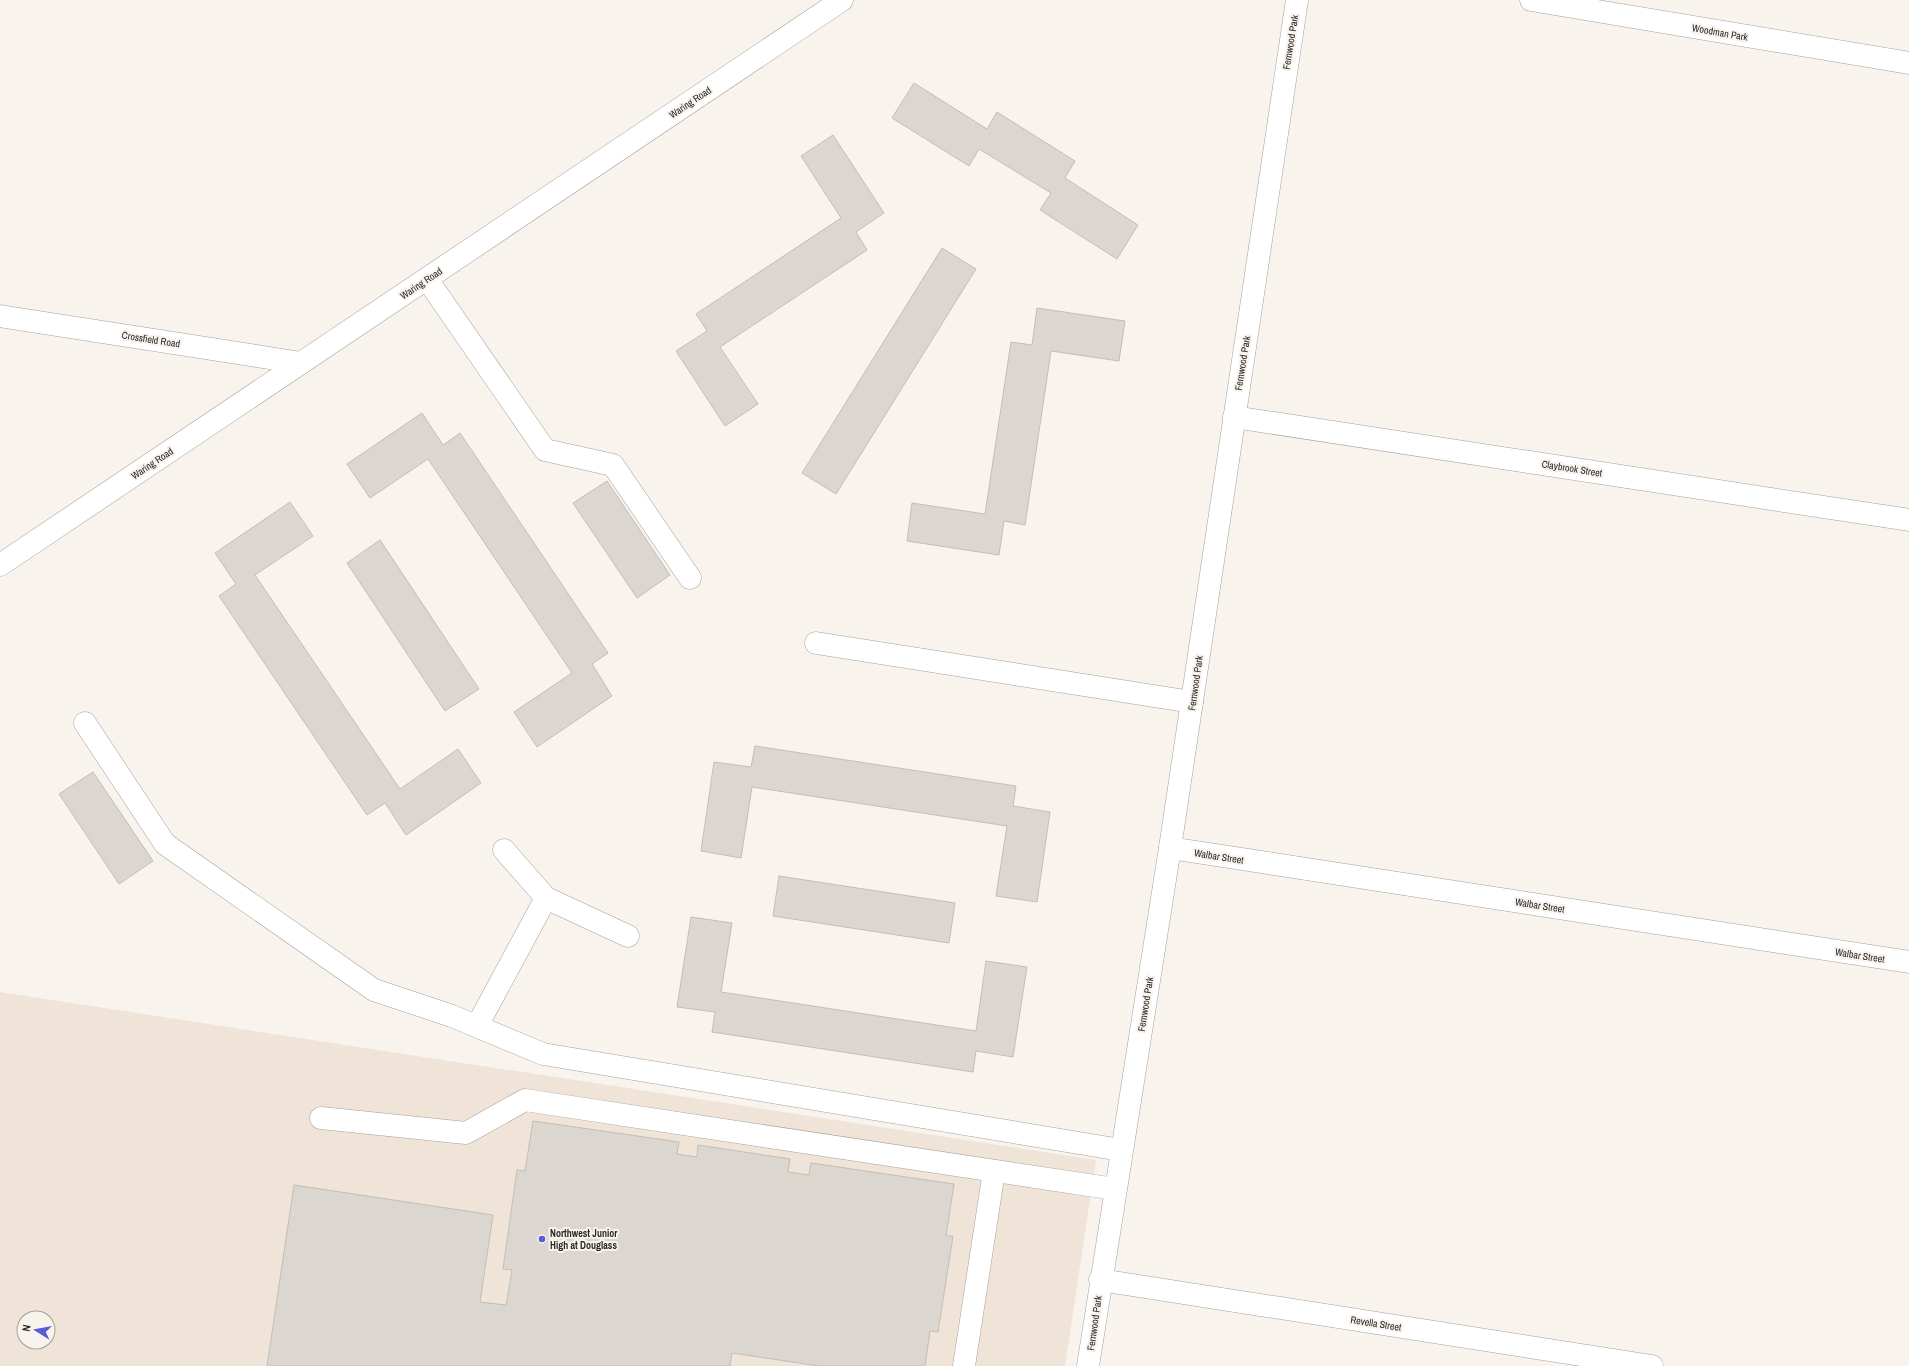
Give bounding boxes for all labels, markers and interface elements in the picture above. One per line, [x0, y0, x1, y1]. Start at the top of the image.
street label: Fernwood Park [1280, 13, 1301, 70]
street label: Woodman Park [1691, 21, 1750, 44]
street label: Waring Road [667, 84, 714, 121]
street label: Waring Road [398, 265, 445, 302]
street label: Crossfield Road [121, 328, 181, 351]
street label: Fernwood Park [1232, 334, 1253, 391]
street label: Waring Road [129, 445, 176, 482]
street label: Claybrook Street [1541, 457, 1604, 480]
street label: Fernwood Park [1185, 654, 1206, 711]
street label: Walbar Street [1193, 846, 1245, 867]
street label: Walbar Street [1514, 895, 1566, 916]
street label: Walbar Street [1834, 945, 1886, 966]
street label: Fernwood Park [1135, 975, 1156, 1032]
place label: Northwest Junior High at Douglass [550, 1227, 618, 1252]
marker: Northwest Junior High at Douglass [537, 1234, 547, 1244]
street label: Fernwood Park [1084, 1294, 1105, 1351]
north arrow [16, 1310, 56, 1350]
street label: Revella Street [1349, 1313, 1403, 1334]
text: N [19, 1324, 34, 1333]

